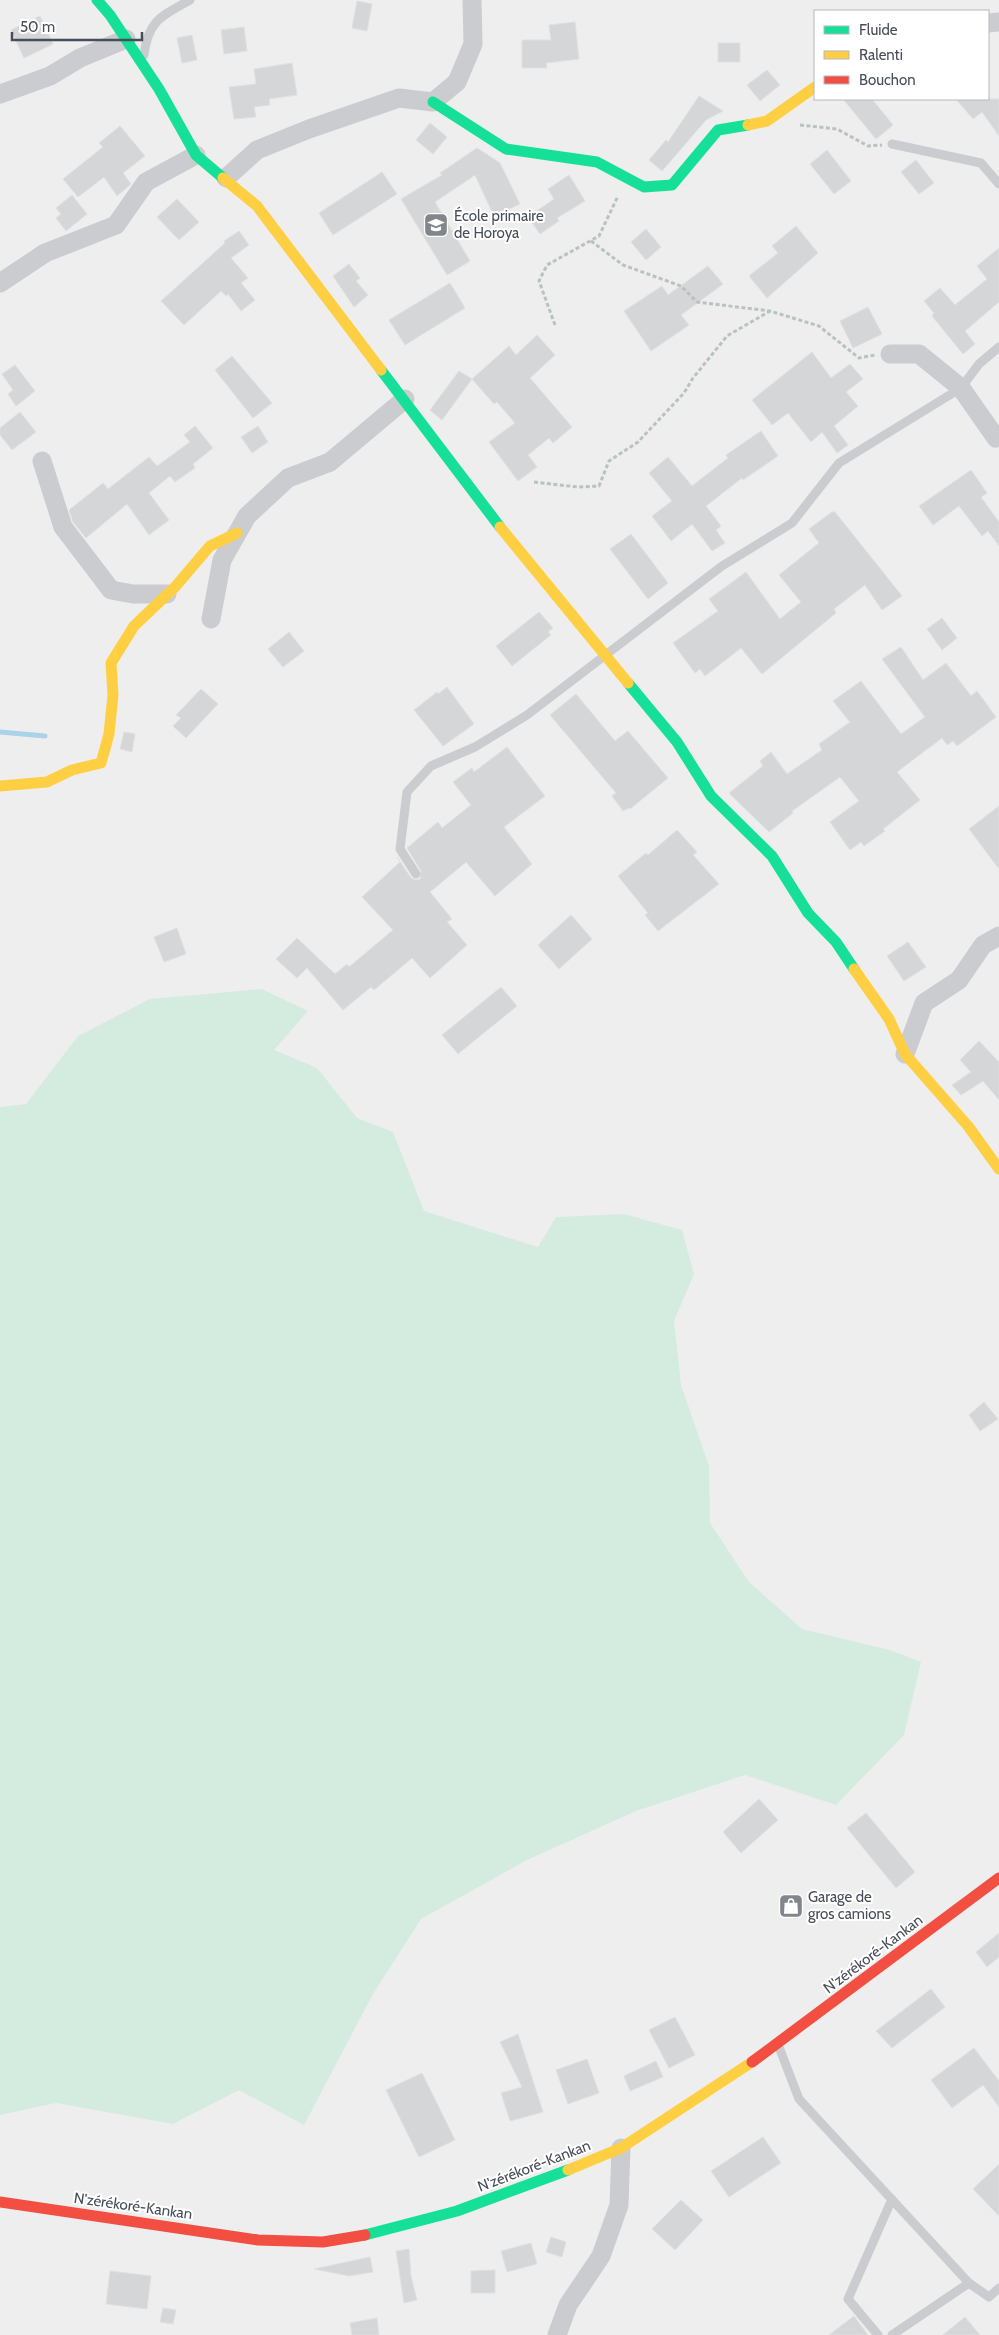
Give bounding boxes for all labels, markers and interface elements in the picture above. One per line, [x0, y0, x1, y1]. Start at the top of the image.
scale bar [12, 10, 142, 42]
legend [814, 10, 989, 100]
text: 50 m [20, 18, 55, 36]
text: Fluide [859, 21, 898, 39]
text: Ralenti [859, 46, 903, 64]
text: Bouchon [859, 71, 916, 89]
place label: École primaire de Horoya [454, 206, 544, 242]
school or university icon: École primaire de Horoya [423, 212, 449, 238]
place label: Garage de gros camions [808, 1888, 891, 1923]
shop icon: Garage de gros camions [778, 1893, 804, 1919]
street label: N'zérékoré-Kankan [820, 1911, 926, 1997]
street label: N'zérékoré-Kankan [475, 2136, 593, 2196]
street label: N'zérékoré-Kankan [73, 2189, 193, 2223]

